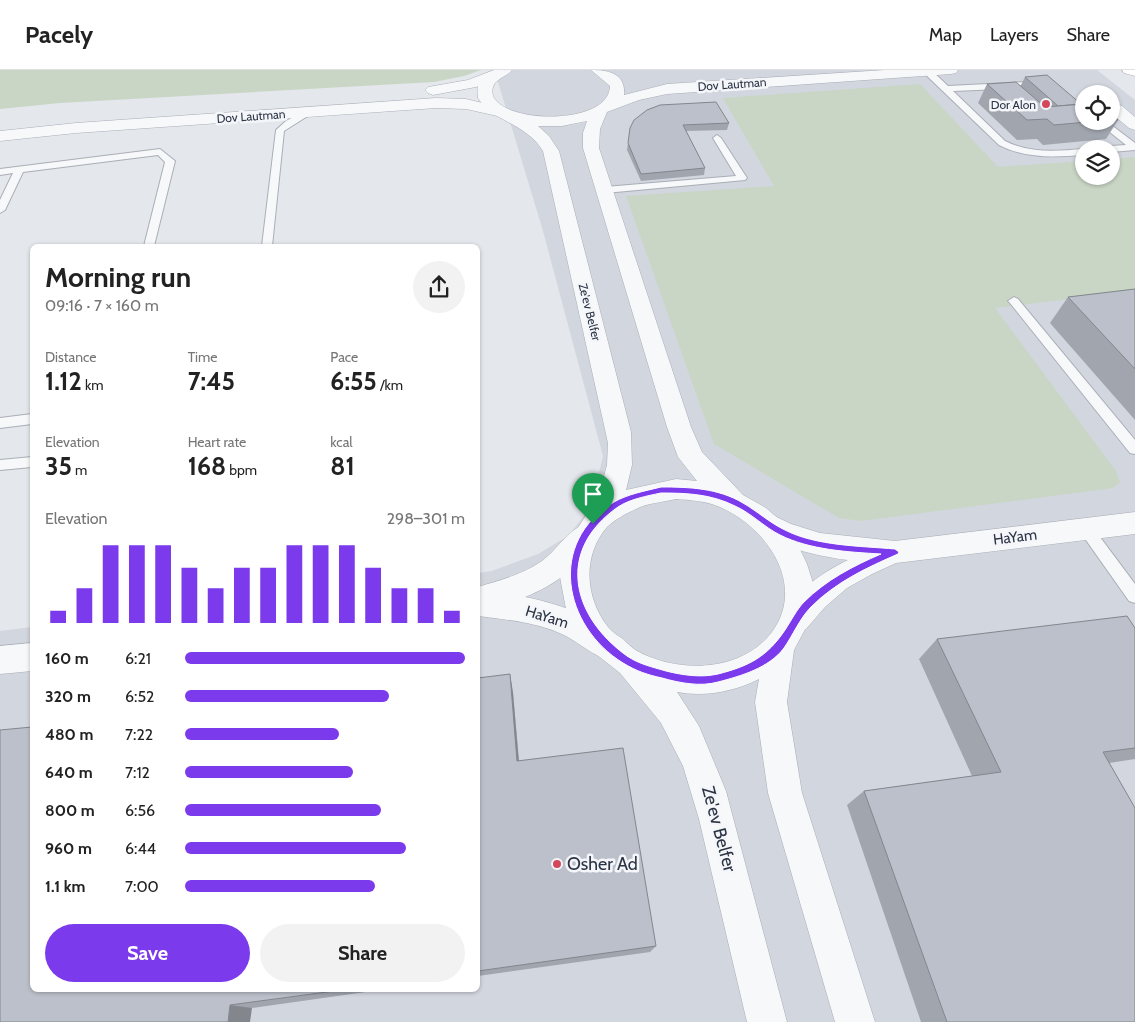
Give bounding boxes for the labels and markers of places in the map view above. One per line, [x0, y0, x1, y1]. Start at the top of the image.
place label: Dor Alon [991, 97, 1036, 112]
marker: Dor Alon [1040, 98, 1052, 110]
pin [572, 473, 614, 524]
place label: Osher Ad [567, 853, 638, 875]
marker: Osher Ad [551, 858, 563, 870]

